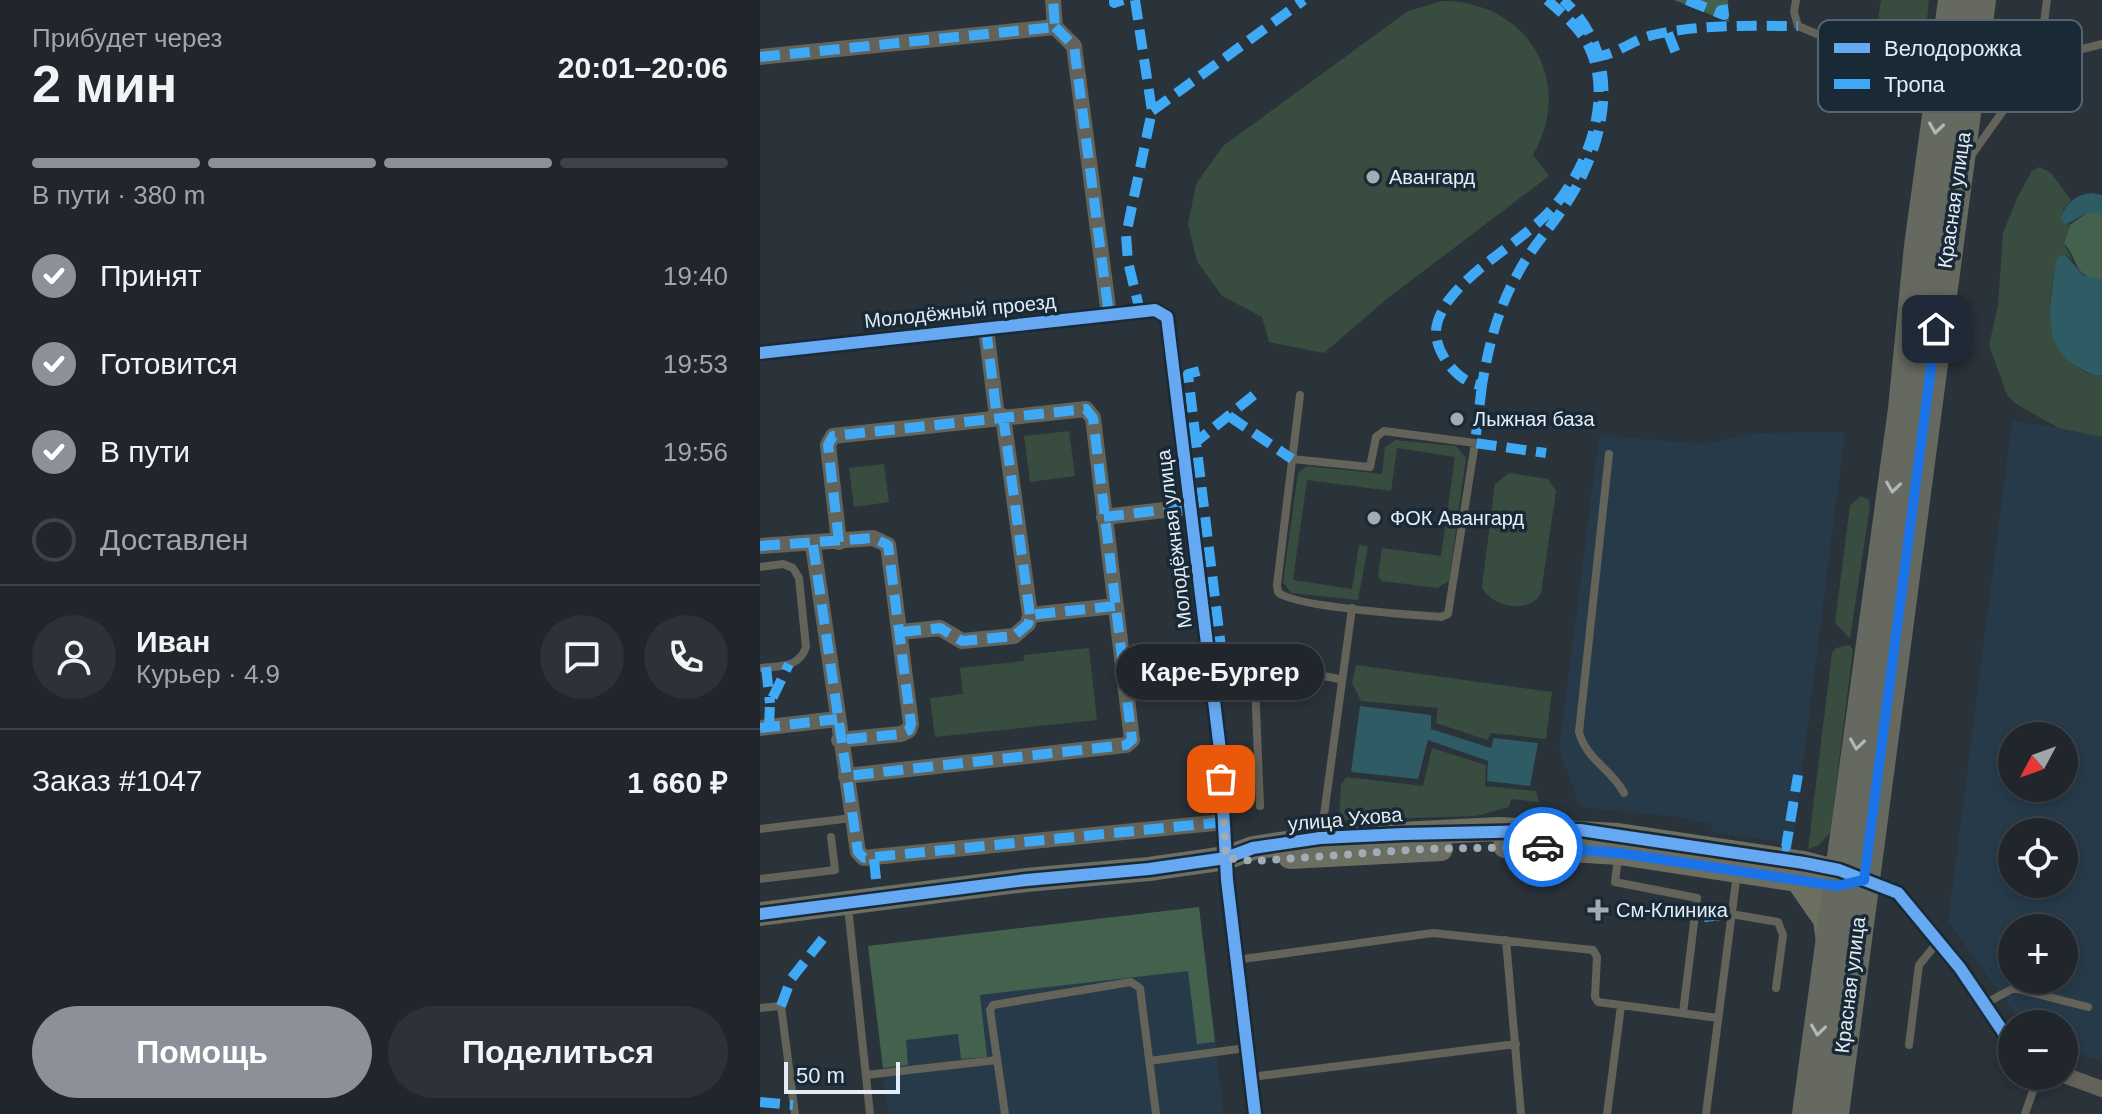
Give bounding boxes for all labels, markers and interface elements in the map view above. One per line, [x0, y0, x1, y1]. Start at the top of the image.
legend [1818, 20, 2082, 112]
text: Прибудет через [32, 23, 222, 53]
text: Велодорожка [1884, 36, 2022, 61]
text: 20:01–20:06 [558, 51, 728, 84]
text: 2 мин [32, 55, 177, 113]
text: Тропа [1884, 72, 1946, 97]
one-way arrow [1927, 122, 1944, 135]
street label: Красная улица [1934, 130, 1975, 270]
place label: Авангард [1389, 166, 1476, 188]
marker: Авангард [1364, 168, 1382, 186]
text: В пути · 380 m [32, 180, 205, 210]
icon: check [32, 254, 76, 298]
text: Принят [100, 259, 202, 292]
text: 19:40 [663, 261, 728, 291]
street label: Молодёжный проезд [863, 290, 1057, 332]
pin [1902, 295, 1970, 363]
icon: home [1914, 307, 1958, 351]
icon: check [32, 342, 76, 386]
text: Готовится [100, 347, 238, 380]
text: 19:53 [663, 349, 728, 379]
place label: Лыжная база [1473, 408, 1595, 430]
marker: Лыжная база [1448, 410, 1466, 428]
icon: check [32, 430, 76, 474]
text: В пути [100, 435, 190, 468]
text: 19:56 [663, 437, 728, 467]
street label: Молодёжная улица [1152, 448, 1196, 630]
one-way arrow [1885, 480, 1902, 494]
place label: ФОК Авангард [1390, 507, 1525, 529]
marker: ФОК Авангард [1365, 509, 1383, 527]
text: Доставлен [100, 523, 248, 556]
button: person [32, 615, 116, 699]
button: chat [540, 615, 624, 699]
button: phone [644, 615, 728, 699]
text: Иван [136, 625, 210, 658]
callout: Каре-Бургер [1117, 643, 1325, 699]
text: Каре-Бургер [1140, 657, 1300, 687]
text: Курьер · 4.9 [136, 659, 280, 689]
north arrow [1998, 722, 2078, 802]
map controls [1998, 722, 2078, 1090]
one-way arrow [1849, 737, 1866, 751]
pin [1187, 745, 1255, 813]
icon: bag [1199, 757, 1243, 801]
text: Заказ #1047 [32, 764, 202, 797]
text: 1 660 ₽ [627, 766, 728, 799]
street label: улица Ухова [1287, 803, 1404, 835]
courier [1503, 807, 1583, 887]
button: locate [1998, 818, 2078, 898]
icon: car [1521, 825, 1565, 869]
marker: См-Клиника [1587, 899, 1609, 921]
place label: См-Клиника [1616, 899, 1729, 921]
button: + [1998, 914, 2078, 994]
street label: Красная улица [1831, 915, 1869, 1055]
button: Помощь [32, 1006, 372, 1098]
button: Поделиться [388, 1006, 728, 1098]
button: − [1998, 1010, 2078, 1090]
one-way arrow [1810, 1023, 1827, 1036]
scale bar [784, 1058, 900, 1094]
text: 50 m [796, 1063, 845, 1088]

